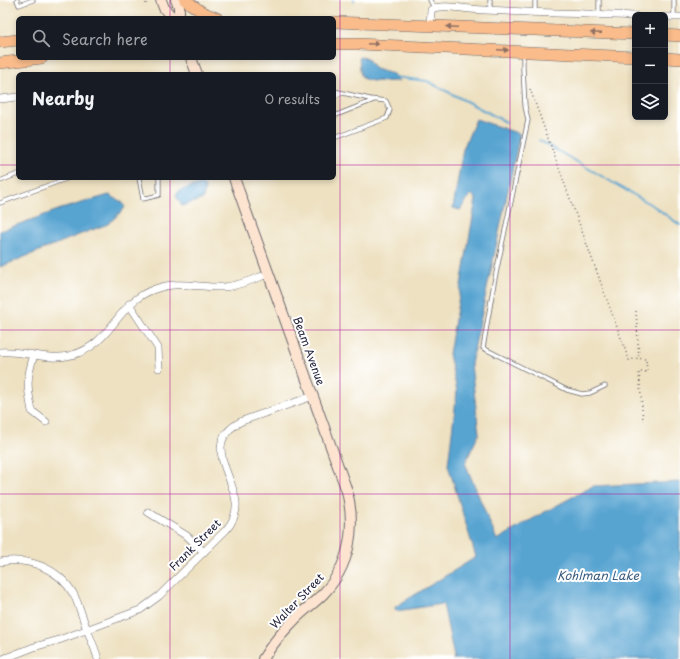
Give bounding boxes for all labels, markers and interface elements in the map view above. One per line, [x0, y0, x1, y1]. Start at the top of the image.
map controls [632, 12, 668, 120]
button: + [632, 12, 668, 48]
search box [16, 16, 336, 60]
one-way arrow [445, 24, 458, 30]
icon: search [30, 27, 52, 49]
text: Search here [62, 27, 148, 50]
one-way arrow [590, 29, 602, 36]
one-way arrow [367, 41, 379, 48]
one-way arrow [497, 47, 509, 54]
button: − [632, 48, 668, 84]
button: layers [632, 84, 668, 120]
text: Nearby [32, 85, 94, 111]
text: 0 results [265, 89, 320, 108]
street label: Beam Avenue [289, 314, 330, 388]
street label: Frank Street [165, 515, 225, 574]
water label: Kohlman Lake [557, 566, 640, 584]
street label: Walter Street [266, 569, 328, 632]

